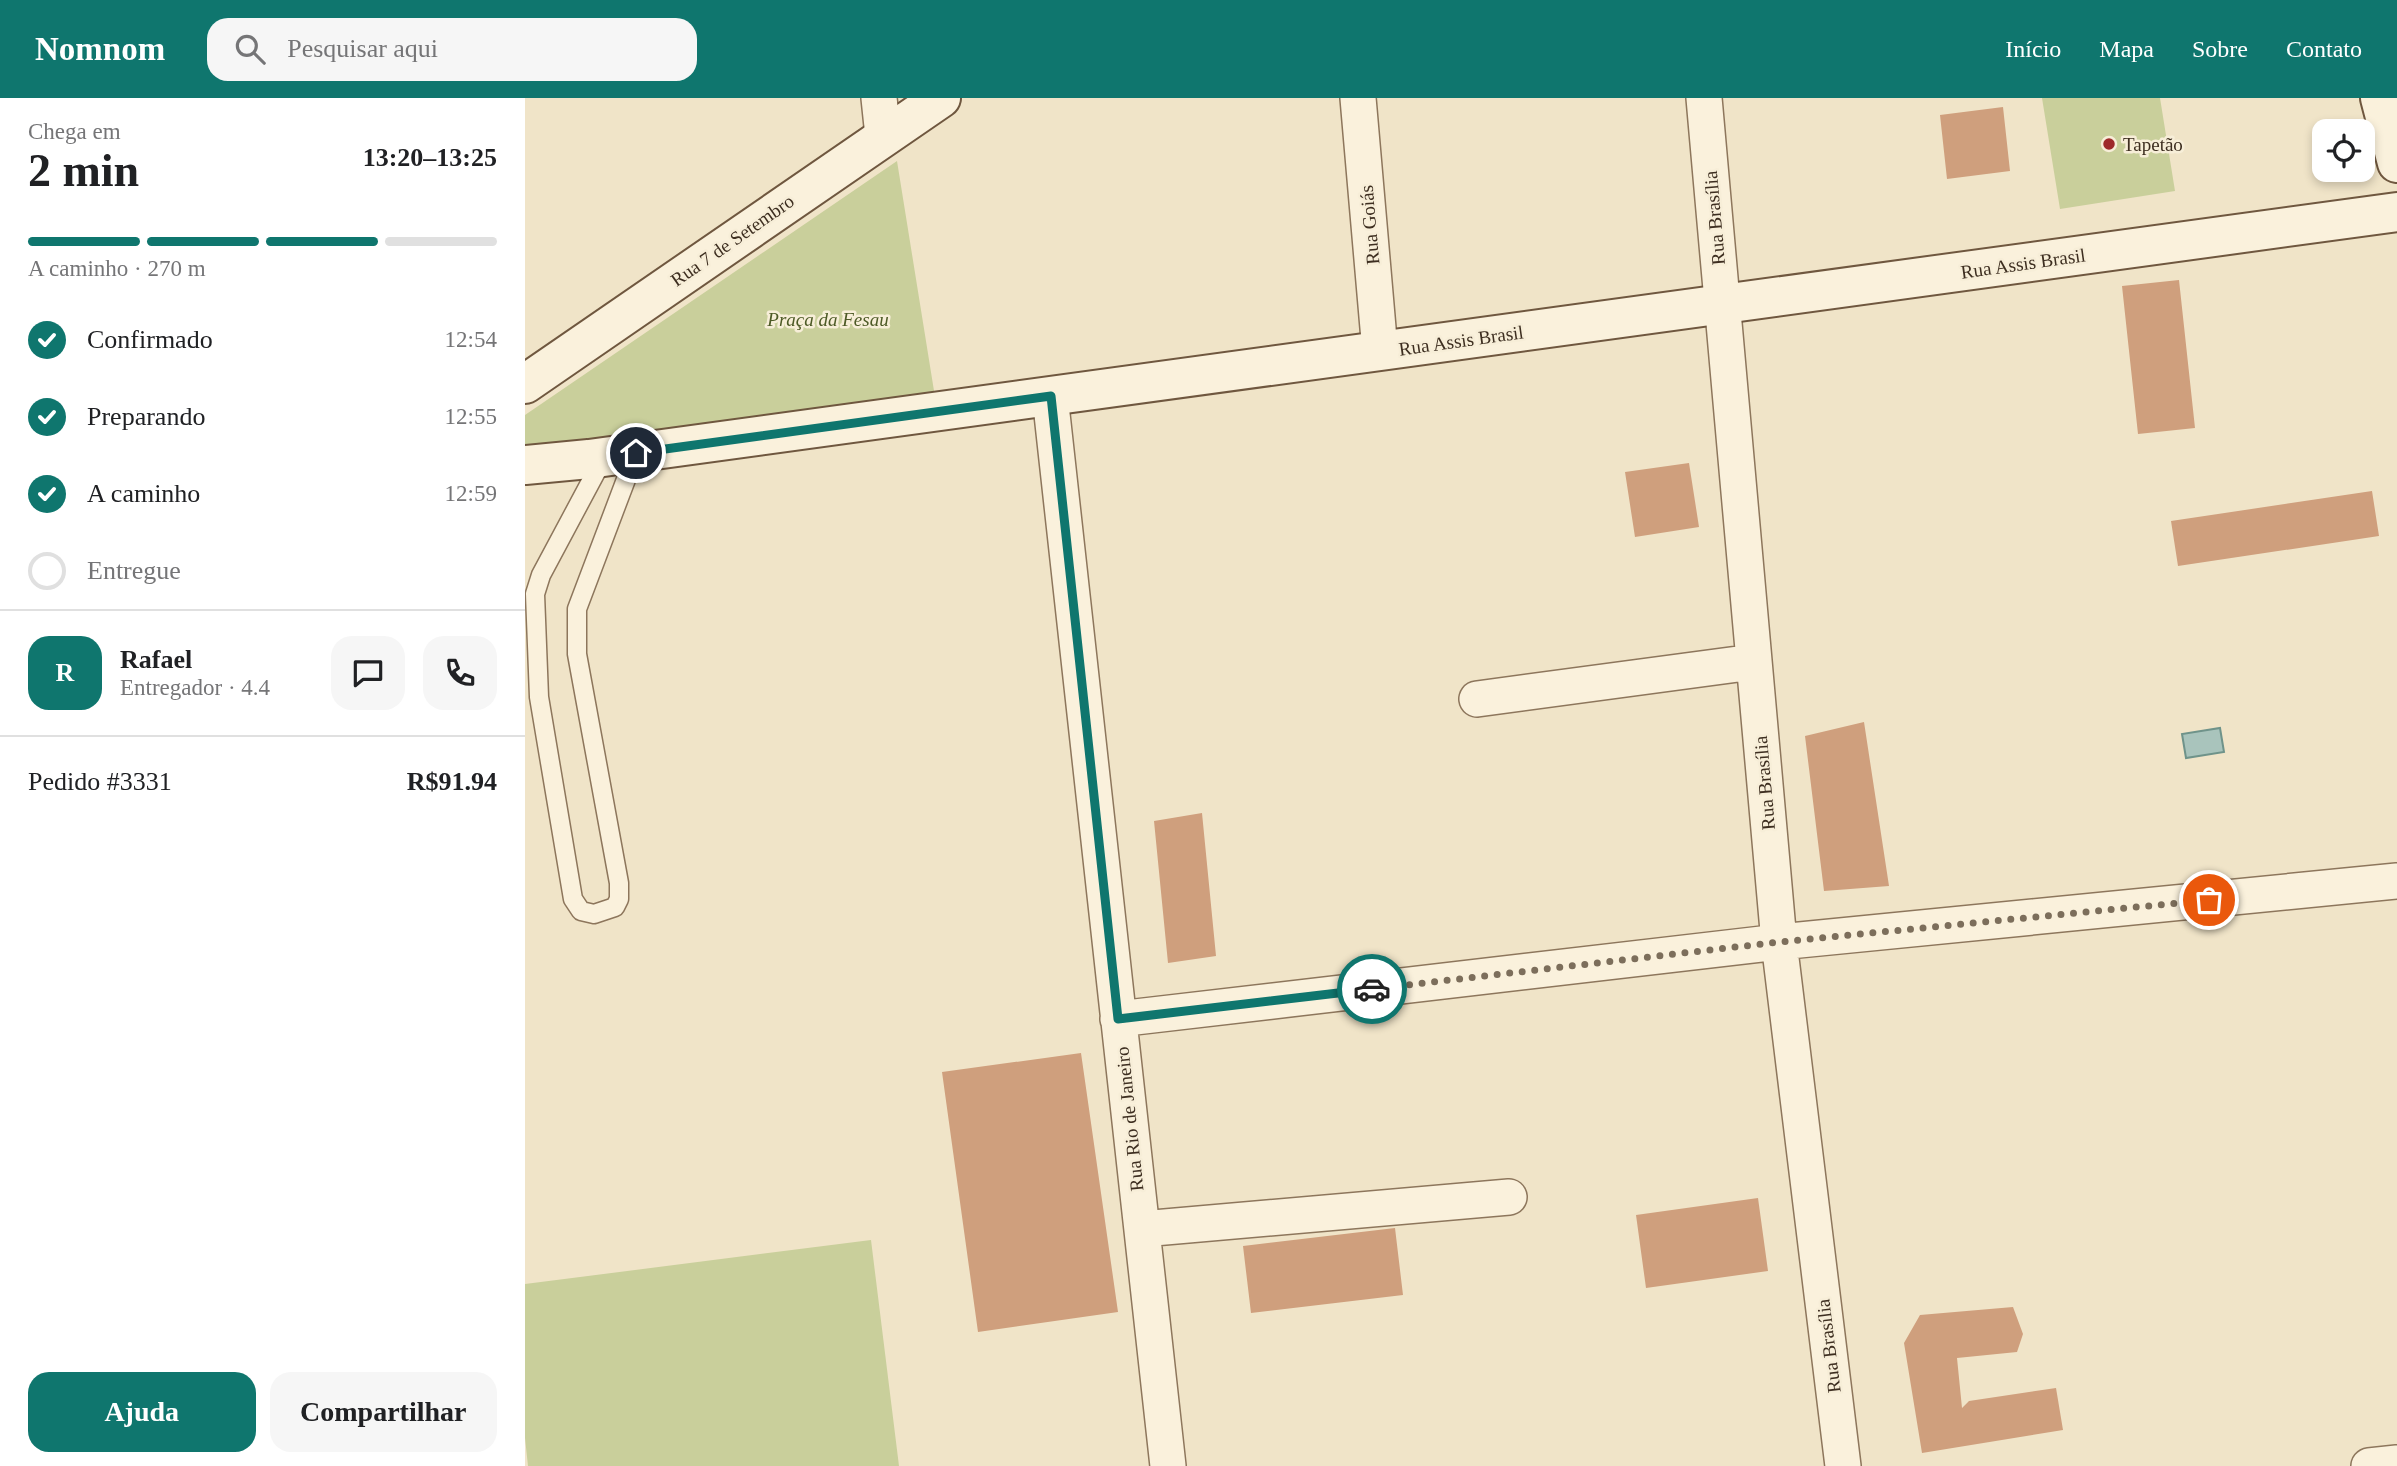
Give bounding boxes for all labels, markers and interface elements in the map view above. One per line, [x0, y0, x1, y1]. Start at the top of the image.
search box [207, 18, 697, 81]
icon: search [231, 30, 269, 68]
text: Nomnom [35, 31, 165, 67]
text: Pesquisar aqui [287, 34, 438, 63]
text: Início [2005, 36, 2061, 62]
text: Mapa [2099, 36, 2154, 62]
text: Sobre [2192, 36, 2248, 62]
text: Contato [2286, 36, 2362, 62]
text: Chega em [28, 119, 121, 144]
map controls [2312, 119, 2375, 182]
button: locate [2312, 119, 2375, 182]
place label: Tapetão [2123, 134, 2183, 155]
marker: Tapetão [2101, 136, 2117, 152]
text: 13:20–13:25 [363, 143, 497, 172]
text: 2 min [28, 145, 139, 196]
street label: Rua Brasília [1700, 169, 1729, 266]
street label: Rua Goiás [1356, 184, 1383, 266]
street label: Rua 7 de Setembro [667, 190, 798, 291]
street label: Rua Assis Brasil [1959, 244, 2087, 283]
text: A caminho · 270 m [28, 256, 206, 281]
park label: Praça da Fesau [766, 309, 889, 330]
icon: check [28, 321, 66, 359]
street label: Rua Assis Brasil [1397, 321, 1525, 360]
text: Confirmado [87, 325, 213, 354]
text: 12:54 [445, 327, 497, 352]
icon: check [28, 398, 66, 436]
text: Preparando [87, 402, 205, 431]
text: 12:55 [445, 404, 497, 429]
pin [606, 423, 666, 483]
icon: home [617, 434, 655, 472]
icon: check [28, 475, 66, 513]
text: A caminho [87, 479, 200, 508]
text: 12:59 [445, 481, 497, 506]
text: Entregue [87, 556, 181, 585]
button: chat [331, 636, 405, 710]
button: phone [423, 636, 497, 710]
text: Rafael [120, 645, 192, 674]
text: R [56, 658, 74, 687]
text: Entregador · 4.4 [120, 675, 270, 700]
street label: Rua Brasília [1750, 734, 1779, 831]
text: Pedido #3331 [28, 767, 172, 796]
text: R$91.94 [407, 767, 497, 796]
pin [2179, 870, 2239, 930]
icon: bag [2190, 881, 2228, 919]
courier [1337, 954, 1407, 1024]
icon: car [1353, 970, 1391, 1008]
street label: Rua Rio de Janeiro [1111, 1046, 1148, 1192]
street label: Rua Brasília [1812, 1297, 1845, 1394]
button: Ajuda [28, 1372, 256, 1452]
button: Compartilhar [270, 1372, 497, 1452]

